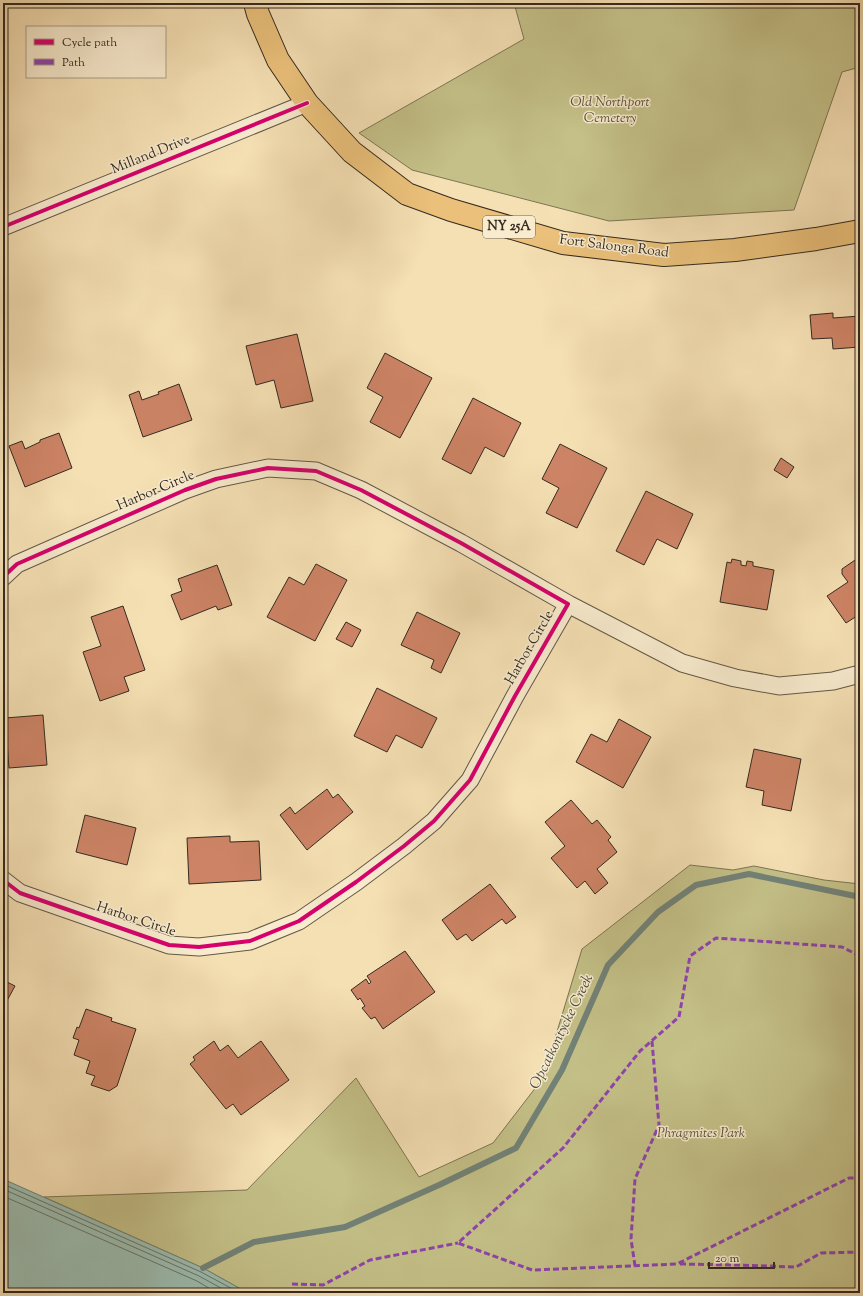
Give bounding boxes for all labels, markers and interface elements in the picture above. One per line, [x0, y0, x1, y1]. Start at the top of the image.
legend [26, 26, 166, 78]
text: Cycle path [62, 34, 117, 52]
text: Path [62, 54, 85, 72]
park label: Old Northport Cemetery [570, 93, 650, 129]
street label: Milland Drive [108, 130, 194, 180]
road number: NY 25A [483, 216, 535, 238]
street label: Fort Salonga Road [558, 230, 670, 264]
street label: Harbor Circle [114, 466, 198, 516]
street label: Harbor Circle [501, 607, 559, 689]
street label: Harbor Circle [94, 898, 178, 942]
water label: Opcatkontycke Creek [525, 971, 599, 1093]
park label: Phragmites Park [657, 1124, 746, 1144]
scale bar [709, 1244, 774, 1270]
text: 20 m [715, 1250, 740, 1268]

